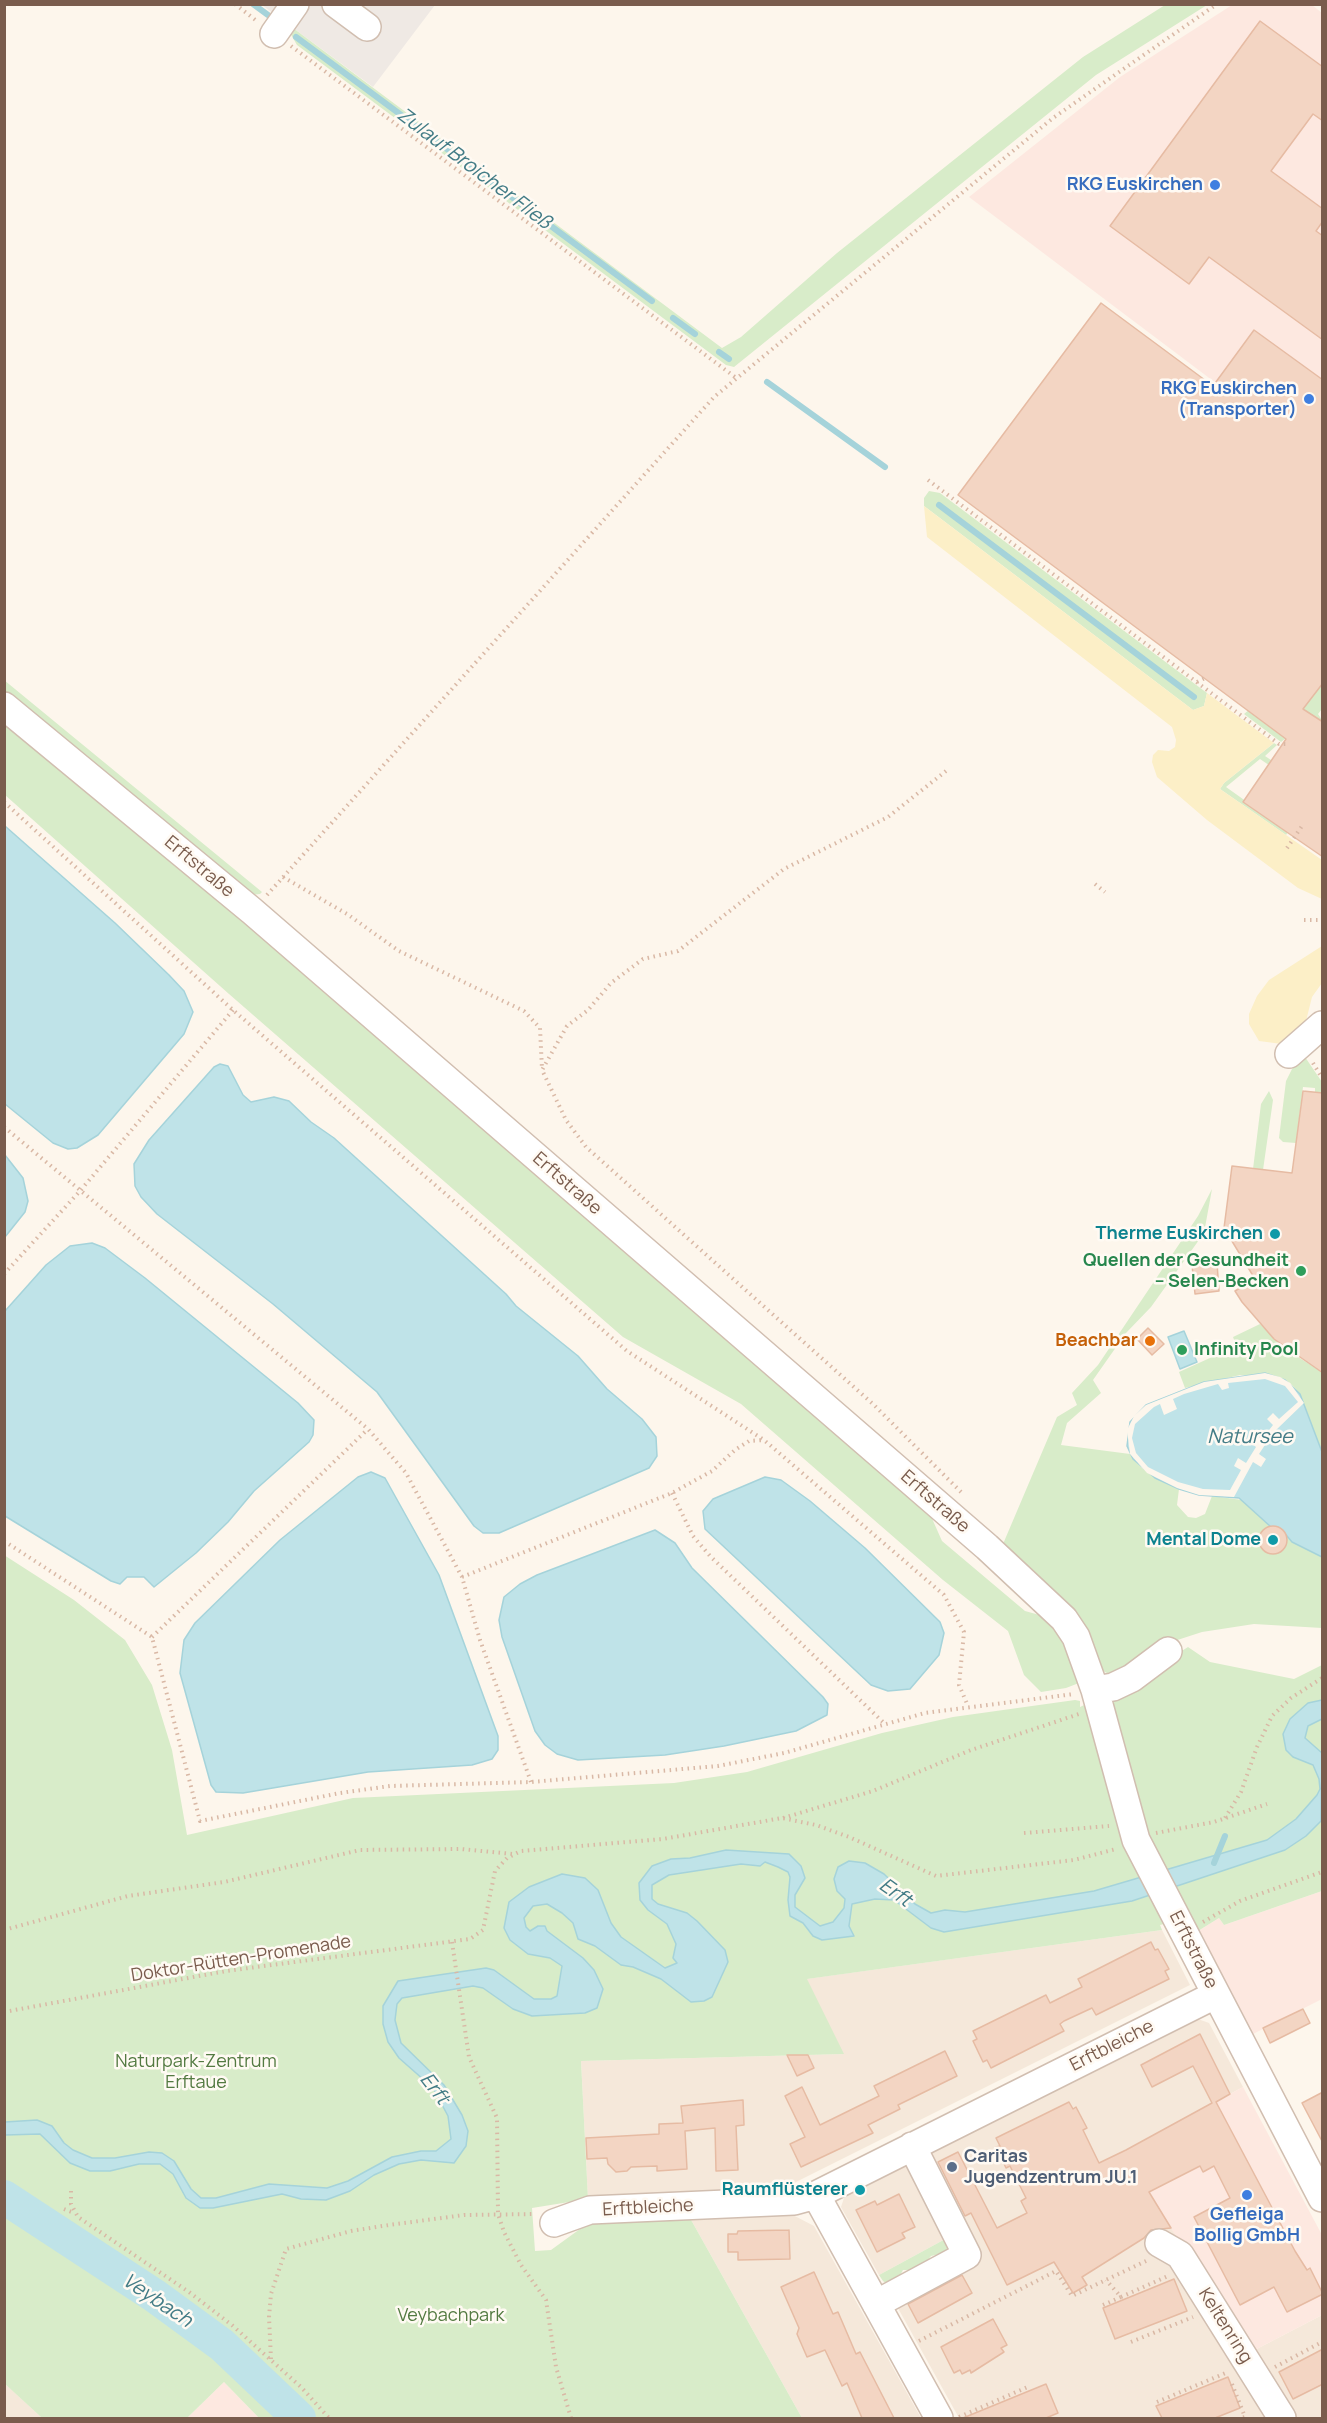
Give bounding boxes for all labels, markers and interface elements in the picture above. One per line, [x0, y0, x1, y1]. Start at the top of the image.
water label: Zulauf Broicher Fließ [392, 103, 556, 235]
place label: RKG Euskirchen [1067, 174, 1203, 196]
marker: RKG Euskirchen [1208, 178, 1222, 192]
place label: RKG Euskirchen (Transporter) [1161, 378, 1297, 420]
marker: RKG Euskirchen (Transporter) [1302, 392, 1316, 406]
street label: Erftstraße [160, 832, 238, 902]
street label: Erftstraße [528, 1148, 606, 1220]
place label: Therme Euskirchen [1096, 1223, 1263, 1245]
marker: Therme Euskirchen [1268, 1227, 1282, 1241]
place label: Quellen der Gesundheit – Selen-Becken [1083, 1250, 1289, 1292]
marker: Quellen der Gesundheit – Selen-Becken [1294, 1264, 1308, 1278]
place label: Beachbar [1055, 1330, 1138, 1352]
marker: Beachbar [1143, 1334, 1157, 1348]
place label: Infinity Pool [1194, 1339, 1299, 1361]
marker: Infinity Pool [1175, 1343, 1189, 1357]
water label: Natursee [1207, 1425, 1293, 1449]
street label: Erftstraße [896, 1466, 974, 1538]
place label: Mental Dome [1146, 1529, 1261, 1551]
marker: Mental Dome [1266, 1533, 1280, 1547]
water label: Erft [874, 1874, 916, 1912]
street label: Erftstraße [1164, 1907, 1222, 1993]
street label: Doktor-Rütten-Promenade [130, 1931, 352, 1987]
street label: Erftbleiche [1067, 2016, 1157, 2076]
park label: Naturpark-Zentrum Erftaue [115, 2051, 277, 2094]
water label: Erft [414, 2068, 454, 2110]
place label: Caritas Jugendzentrum JU.1 [964, 2146, 1138, 2188]
marker: Caritas Jugendzentrum JU.1 [945, 2160, 959, 2174]
place label: Raumflüsterer [722, 2179, 848, 2201]
marker: Raumflüsterer [853, 2183, 867, 2197]
marker: Gefleiga Bollig GmbH [1240, 2188, 1254, 2202]
street label: Erftbleiche [602, 2195, 694, 2221]
place label: Gefleiga Bollig GmbH [1194, 2204, 1300, 2246]
water label: Veybach [118, 2269, 196, 2333]
street label: Keltenring [1193, 2284, 1257, 2368]
park label: Veybachpark [397, 2305, 505, 2327]

